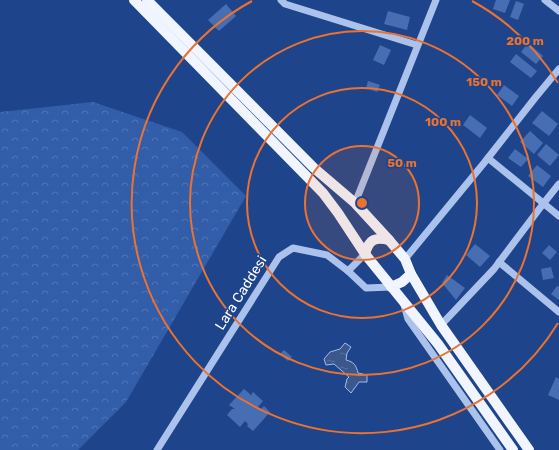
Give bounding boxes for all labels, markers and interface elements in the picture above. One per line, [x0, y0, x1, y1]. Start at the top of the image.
text: 200 m [506, 34, 544, 48]
text: 150 m [466, 75, 502, 89]
text: 100 m [425, 115, 461, 129]
text: 50 m [387, 156, 417, 170]
centre of rings [355, 196, 369, 210]
street label: Lara Caddesi [212, 253, 270, 333]

